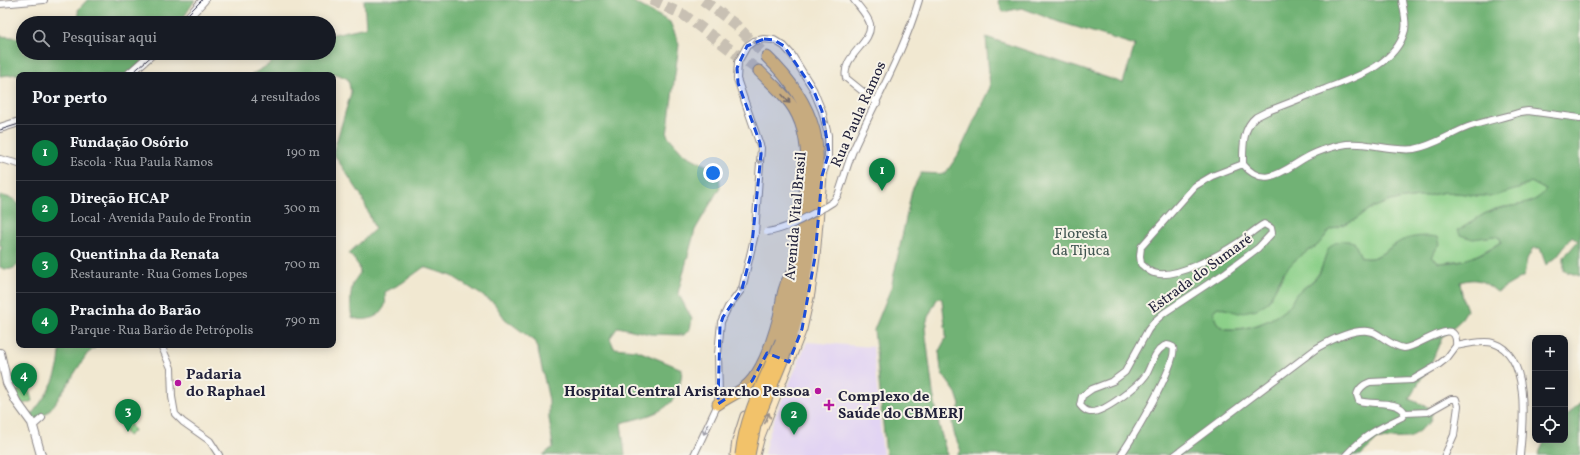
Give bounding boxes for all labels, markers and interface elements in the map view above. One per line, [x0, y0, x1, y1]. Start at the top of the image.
search box [16, 16, 336, 60]
icon: search [30, 27, 52, 49]
text: Pesquisar aqui [62, 28, 157, 49]
one-way arrow [752, 38, 765, 45]
street label: Rua Paula Ramos [827, 58, 892, 171]
text: Por perto [32, 87, 107, 110]
text: 4 resultados [250, 89, 320, 107]
one-way arrow [782, 94, 791, 104]
one-way arrow [821, 118, 829, 131]
text: Fundação Osório [70, 133, 189, 154]
text: 1 [42, 144, 48, 162]
text: 190 m [286, 144, 320, 162]
one-way arrow [757, 151, 764, 164]
street label: Avenida Vital Brasil [780, 151, 813, 281]
text: Escola · Rua Paula Ramos [70, 154, 213, 172]
pin: 1 [869, 158, 895, 191]
your location [703, 163, 723, 183]
text: Direção HCAP [70, 189, 169, 210]
text: 2 [42, 200, 48, 218]
text: 300 m [284, 200, 320, 218]
text: Local · Avenida Paulo de Frontin [70, 210, 252, 228]
park label: Floresta da Tijuca [1052, 224, 1110, 262]
street label: Estrada do Sumaré [1145, 229, 1257, 319]
text: Quentinha da Renata [70, 245, 220, 266]
text: 3 [42, 256, 48, 274]
text: 700 m [284, 256, 320, 274]
text: Restaurante · Rua Gomes Lopes [70, 266, 248, 284]
one-way arrow [738, 279, 746, 291]
text: Pracinha do Barão [70, 301, 201, 322]
text: 4 [41, 312, 49, 330]
text: 790 m [285, 312, 320, 330]
text: Parque · Rua Barão de Petrópolis [70, 322, 253, 340]
map controls [1532, 335, 1568, 443]
button: + [1532, 335, 1568, 371]
pin: 4 [11, 363, 37, 396]
place label: Padaria do Raphael [186, 365, 266, 403]
button: − [1532, 371, 1568, 407]
marker: Padaria do Raphael [173, 378, 183, 388]
place label: Hospital Central Aristarcho Pessoa [564, 382, 810, 403]
marker: Hospital Central Aristarcho Pessoa [813, 386, 823, 396]
place label: Complexo de Saúde do CBMERJ [838, 387, 964, 425]
pin: 3 [115, 399, 141, 432]
marker: Complexo de Saúde do CBMERJ [823, 399, 835, 411]
pin: 2 [781, 402, 807, 435]
button: locate [1532, 407, 1568, 443]
one-way arrow [764, 413, 772, 425]
one-way arrow [702, 423, 709, 435]

